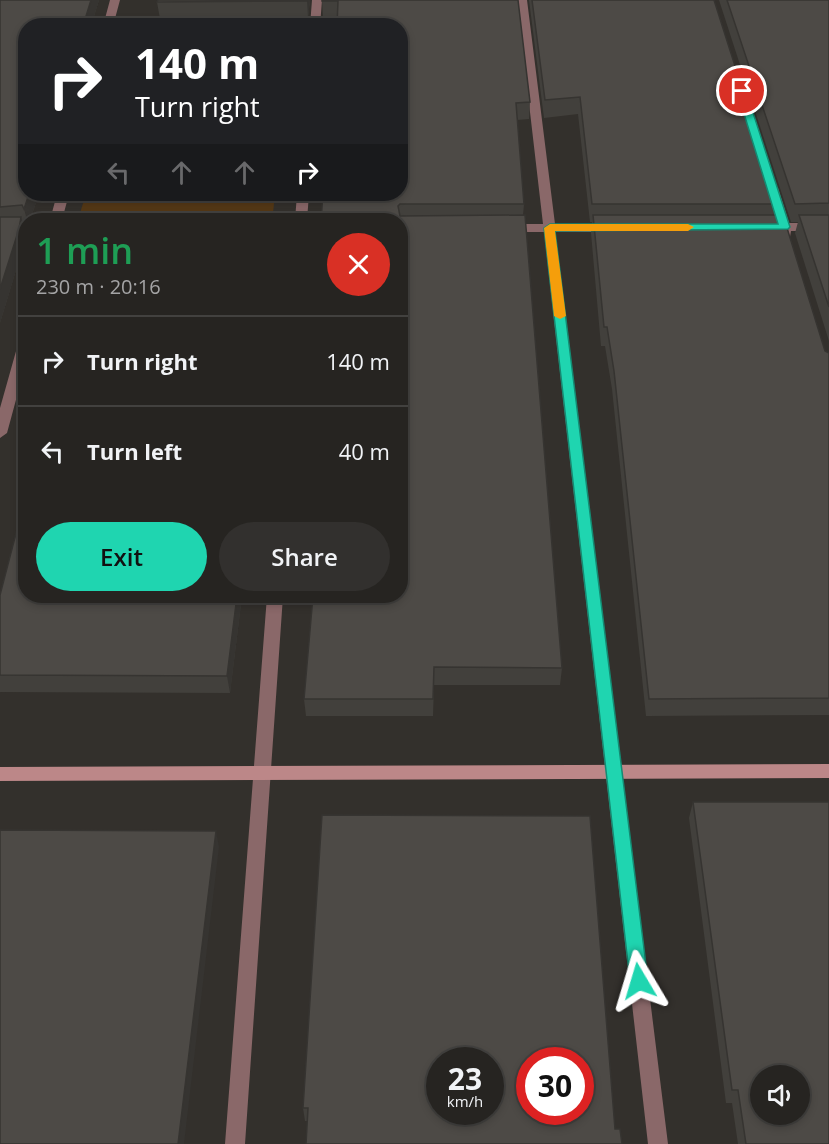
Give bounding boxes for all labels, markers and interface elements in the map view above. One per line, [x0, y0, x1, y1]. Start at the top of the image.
text: 140 m [135, 34, 259, 91]
icon: right [36, 42, 114, 120]
pin [716, 65, 767, 116]
icon: arrive [725, 74, 758, 107]
text: Turn right [135, 88, 260, 125]
icon: left [102, 156, 135, 189]
icon: ahead [165, 156, 198, 189]
icon: ahead [228, 156, 261, 189]
icon: right [291, 156, 324, 189]
text: 1 min [36, 226, 133, 275]
button: close [327, 233, 390, 296]
text: 230 m · 20:16 [36, 273, 161, 300]
icon: right [36, 345, 69, 378]
text: Turn right [87, 346, 198, 376]
text: 140 m [326, 346, 390, 376]
icon: left [36, 435, 69, 468]
text: Turn left [87, 436, 182, 466]
text: 40 m [339, 436, 390, 466]
button: Exit [36, 522, 207, 591]
button: Share [219, 522, 390, 591]
position arrow [607, 949, 671, 1013]
speed limit sign: 30 [516, 1047, 594, 1125]
text: 23 [448, 1058, 482, 1099]
map controls [750, 1065, 810, 1125]
button: sound [750, 1065, 810, 1125]
text: km/h [447, 1091, 483, 1111]

